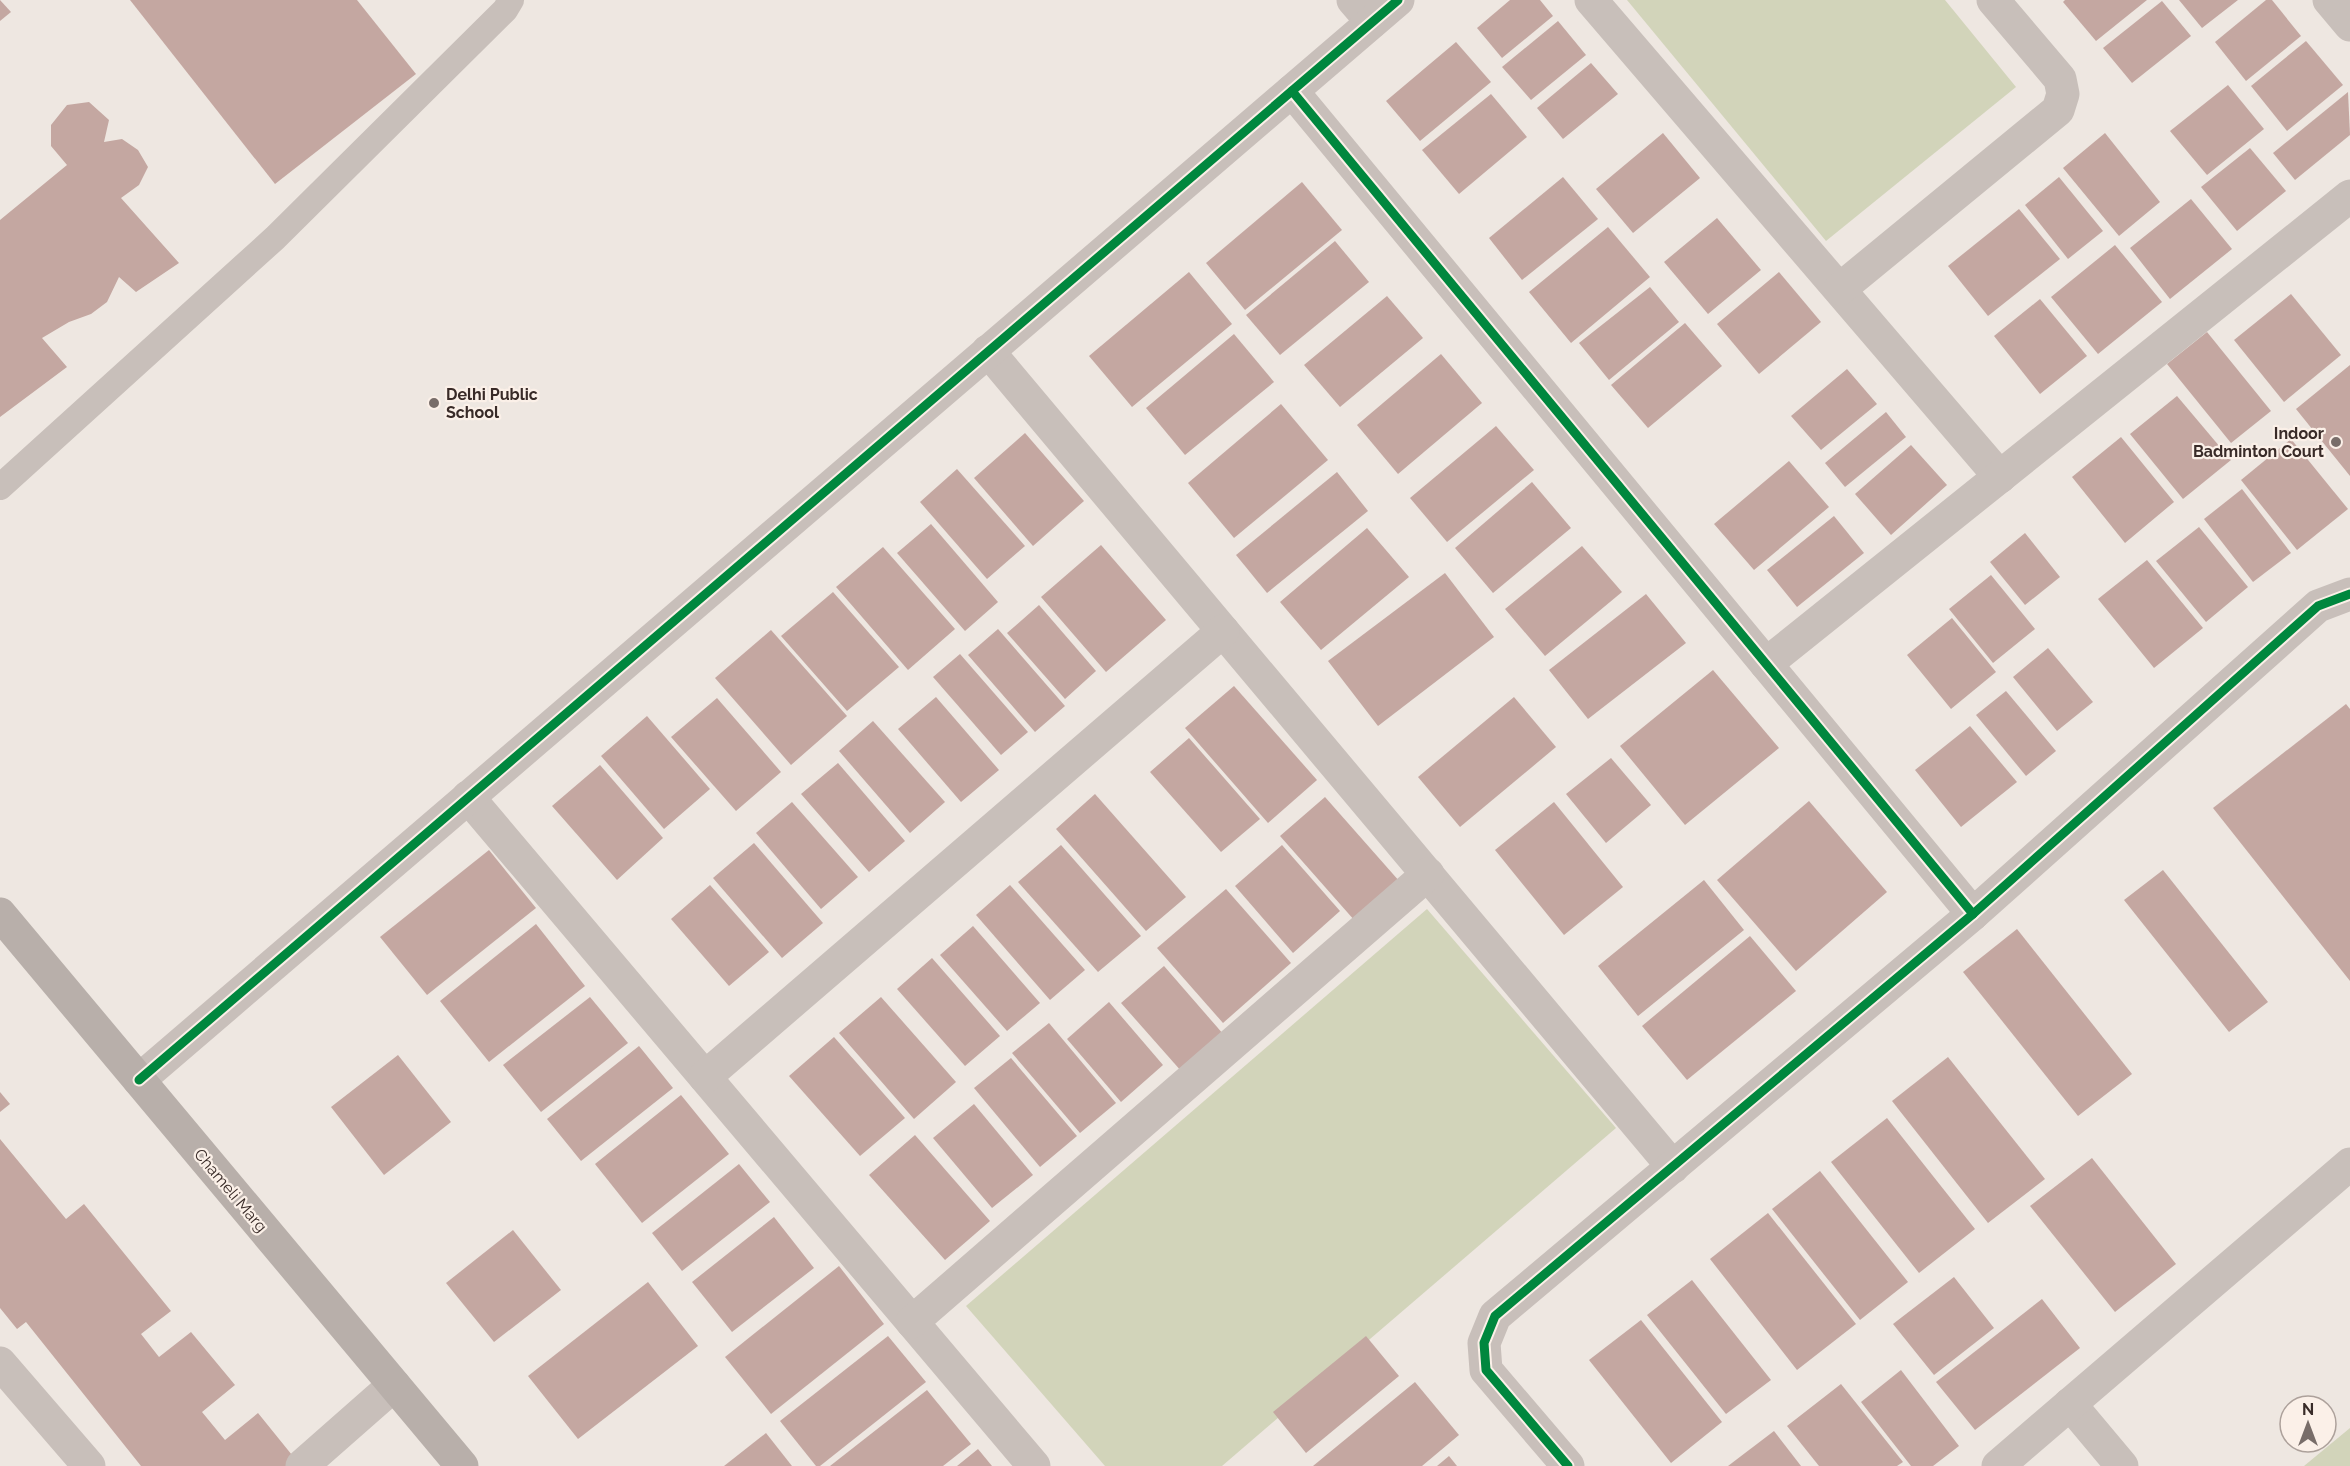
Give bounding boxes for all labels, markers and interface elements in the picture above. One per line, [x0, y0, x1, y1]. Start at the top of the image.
place label: Delhi Public School [446, 385, 538, 422]
marker: Delhi Public School [427, 396, 441, 410]
place label: Indoor Badminton Court [2193, 424, 2324, 461]
marker: Indoor Badminton Court [2329, 435, 2343, 449]
street label: Chameli Marg [190, 1145, 271, 1236]
north arrow [2278, 1394, 2338, 1454]
text: N [2302, 1400, 2314, 1419]

